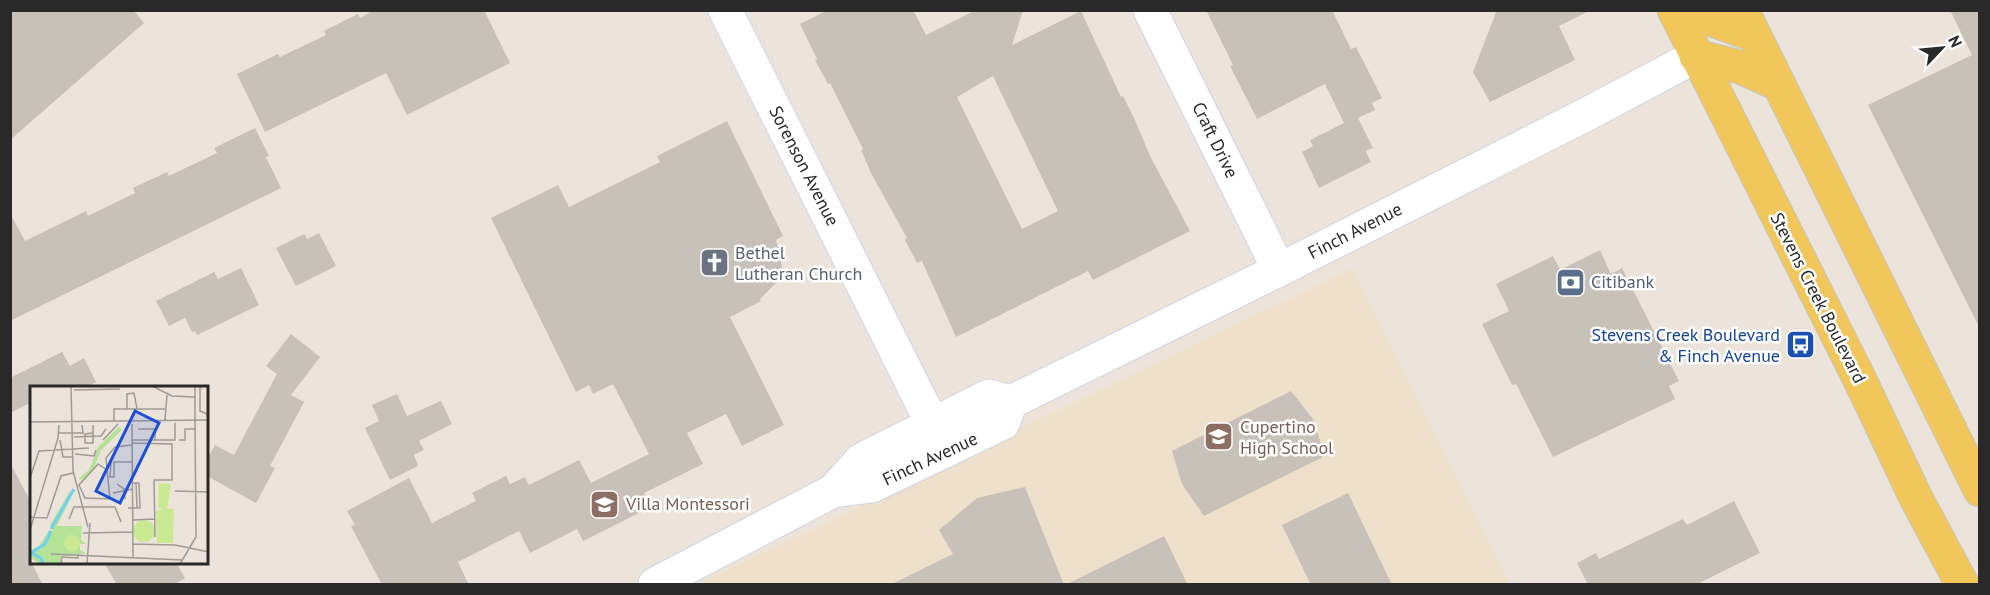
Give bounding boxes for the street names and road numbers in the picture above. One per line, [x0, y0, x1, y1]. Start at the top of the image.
street label: Craft Drive [1187, 98, 1244, 182]
street label: Sorenson Avenue [764, 102, 845, 230]
street label: Finch Avenue [1304, 197, 1406, 264]
street label: Stevens Creek Boulevard [1765, 209, 1871, 387]
street label: Finch Avenue [879, 426, 981, 491]

